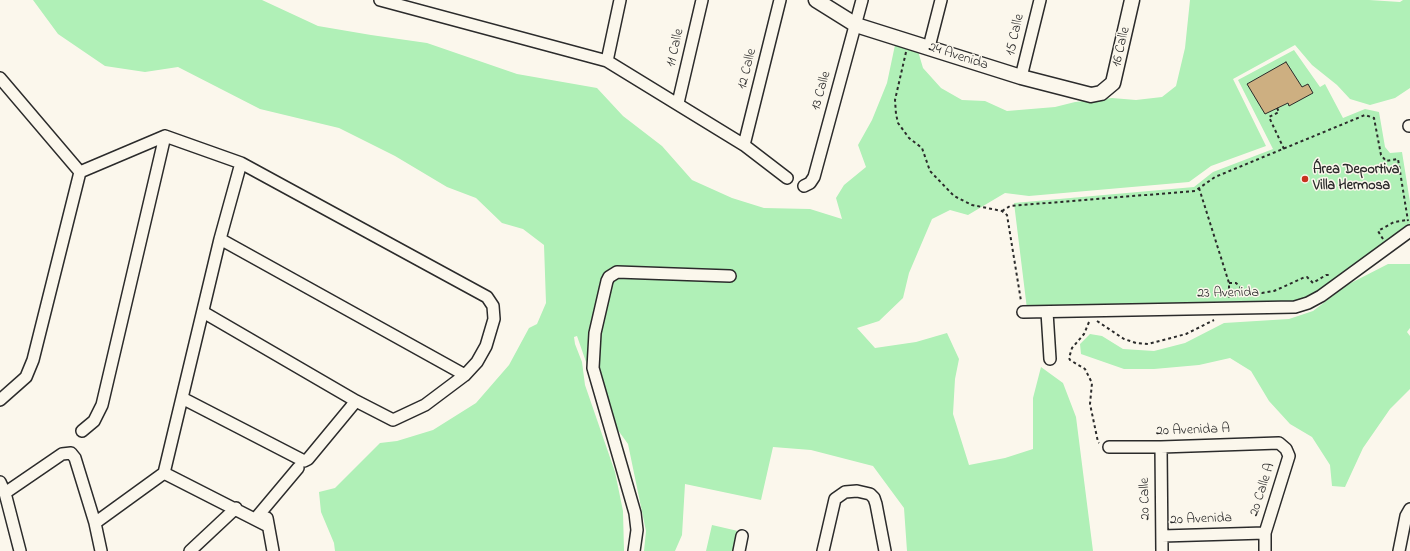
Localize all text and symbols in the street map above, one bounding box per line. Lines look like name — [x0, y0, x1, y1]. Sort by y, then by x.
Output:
street label: 15 Calle — [1003, 13, 1029, 57]
street label: 16 Calle — [1109, 25, 1135, 69]
street label: 11 Calle — [663, 27, 689, 69]
street label: 24 Avenida — [926, 39, 990, 75]
street label: 12 Calle — [735, 47, 761, 91]
street label: 13 Calle — [808, 69, 836, 113]
place label: Área Deportiva Villa Hermosa — [1313, 163, 1399, 196]
marker: Área Deportiva Villa Hermosa — [1300, 174, 1310, 184]
street label: 23 Avenida — [1197, 285, 1259, 303]
street label: 20 Avenida A — [1156, 421, 1230, 441]
street label: 20 Calle A — [1247, 461, 1279, 519]
street label: 20 Calle — [1137, 477, 1155, 521]
street label: 20 Avenida — [1170, 511, 1232, 529]

